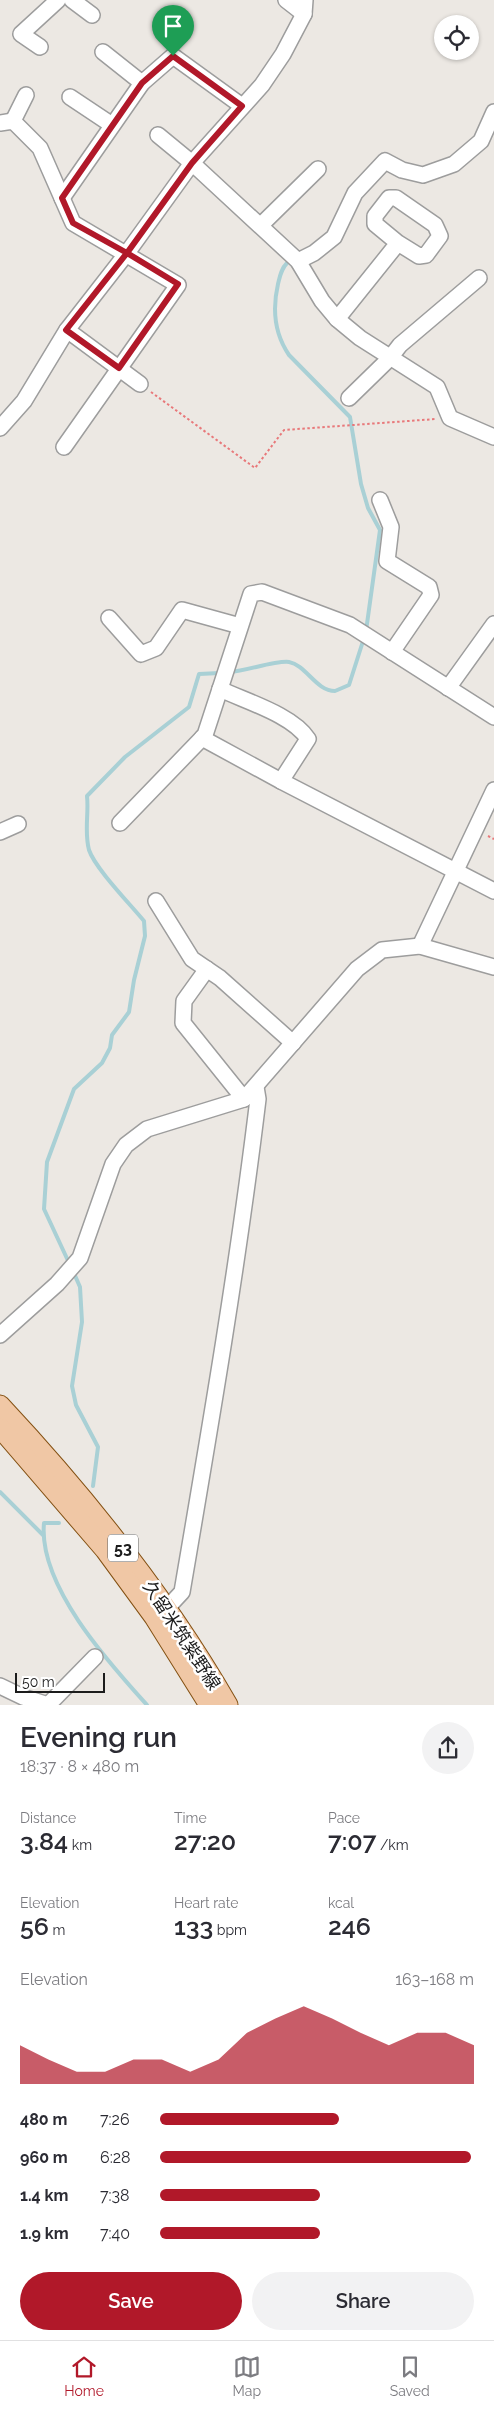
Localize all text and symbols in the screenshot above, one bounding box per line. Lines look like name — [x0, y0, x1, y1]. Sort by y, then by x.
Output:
pin — [152, 5, 194, 56]
icon: arrive — [159, 12, 187, 40]
map controls — [434, 15, 479, 60]
button: locate — [434, 15, 479, 60]
road number: 53 — [108, 1535, 138, 1562]
street label: 久留米筑紫野線 — [139, 1576, 225, 1694]
scale bar — [15, 1670, 105, 1693]
text: 50 m — [22, 1674, 55, 1690]
text: Evening run — [20, 1721, 177, 1754]
button: share — [422, 1722, 474, 1774]
text: 18:37 · 8 × 480 m — [20, 1757, 139, 1776]
text: Distance — [20, 1810, 76, 1826]
text: Time — [174, 1810, 207, 1826]
text: Pace — [328, 1810, 360, 1826]
text: 3.84 — [20, 1826, 68, 1856]
text: 27:20 — [174, 1826, 236, 1856]
text: 7:07 — [328, 1826, 376, 1856]
text: km — [68, 1837, 92, 1853]
text: /km — [376, 1837, 409, 1853]
text: Elevation — [20, 1895, 79, 1911]
text: Heart rate — [174, 1895, 238, 1911]
text: kcal — [328, 1895, 354, 1911]
text: 56 — [20, 1911, 49, 1941]
text: 133 — [174, 1911, 213, 1941]
text: 246 — [328, 1911, 371, 1941]
text: m — [49, 1922, 65, 1938]
text: bpm — [213, 1922, 247, 1938]
text: Elevation — [20, 1970, 88, 1989]
text: 163–168 m — [395, 1970, 474, 1989]
text: 480 m — [20, 2110, 67, 2129]
text: 7:26 — [100, 2110, 130, 2129]
text: 960 m — [20, 2148, 68, 2167]
text: 6:28 — [100, 2148, 130, 2167]
text: 1.4 km — [20, 2186, 68, 2205]
text: 7:38 — [100, 2186, 130, 2205]
text: 1.9 km — [20, 2224, 69, 2243]
text: 7:40 — [100, 2224, 130, 2243]
button: Save — [20, 2272, 242, 2330]
button: Share — [252, 2272, 474, 2330]
tab: Home — [64, 2353, 104, 2399]
tab: Map — [233, 2353, 261, 2399]
tab: Saved — [390, 2353, 430, 2399]

